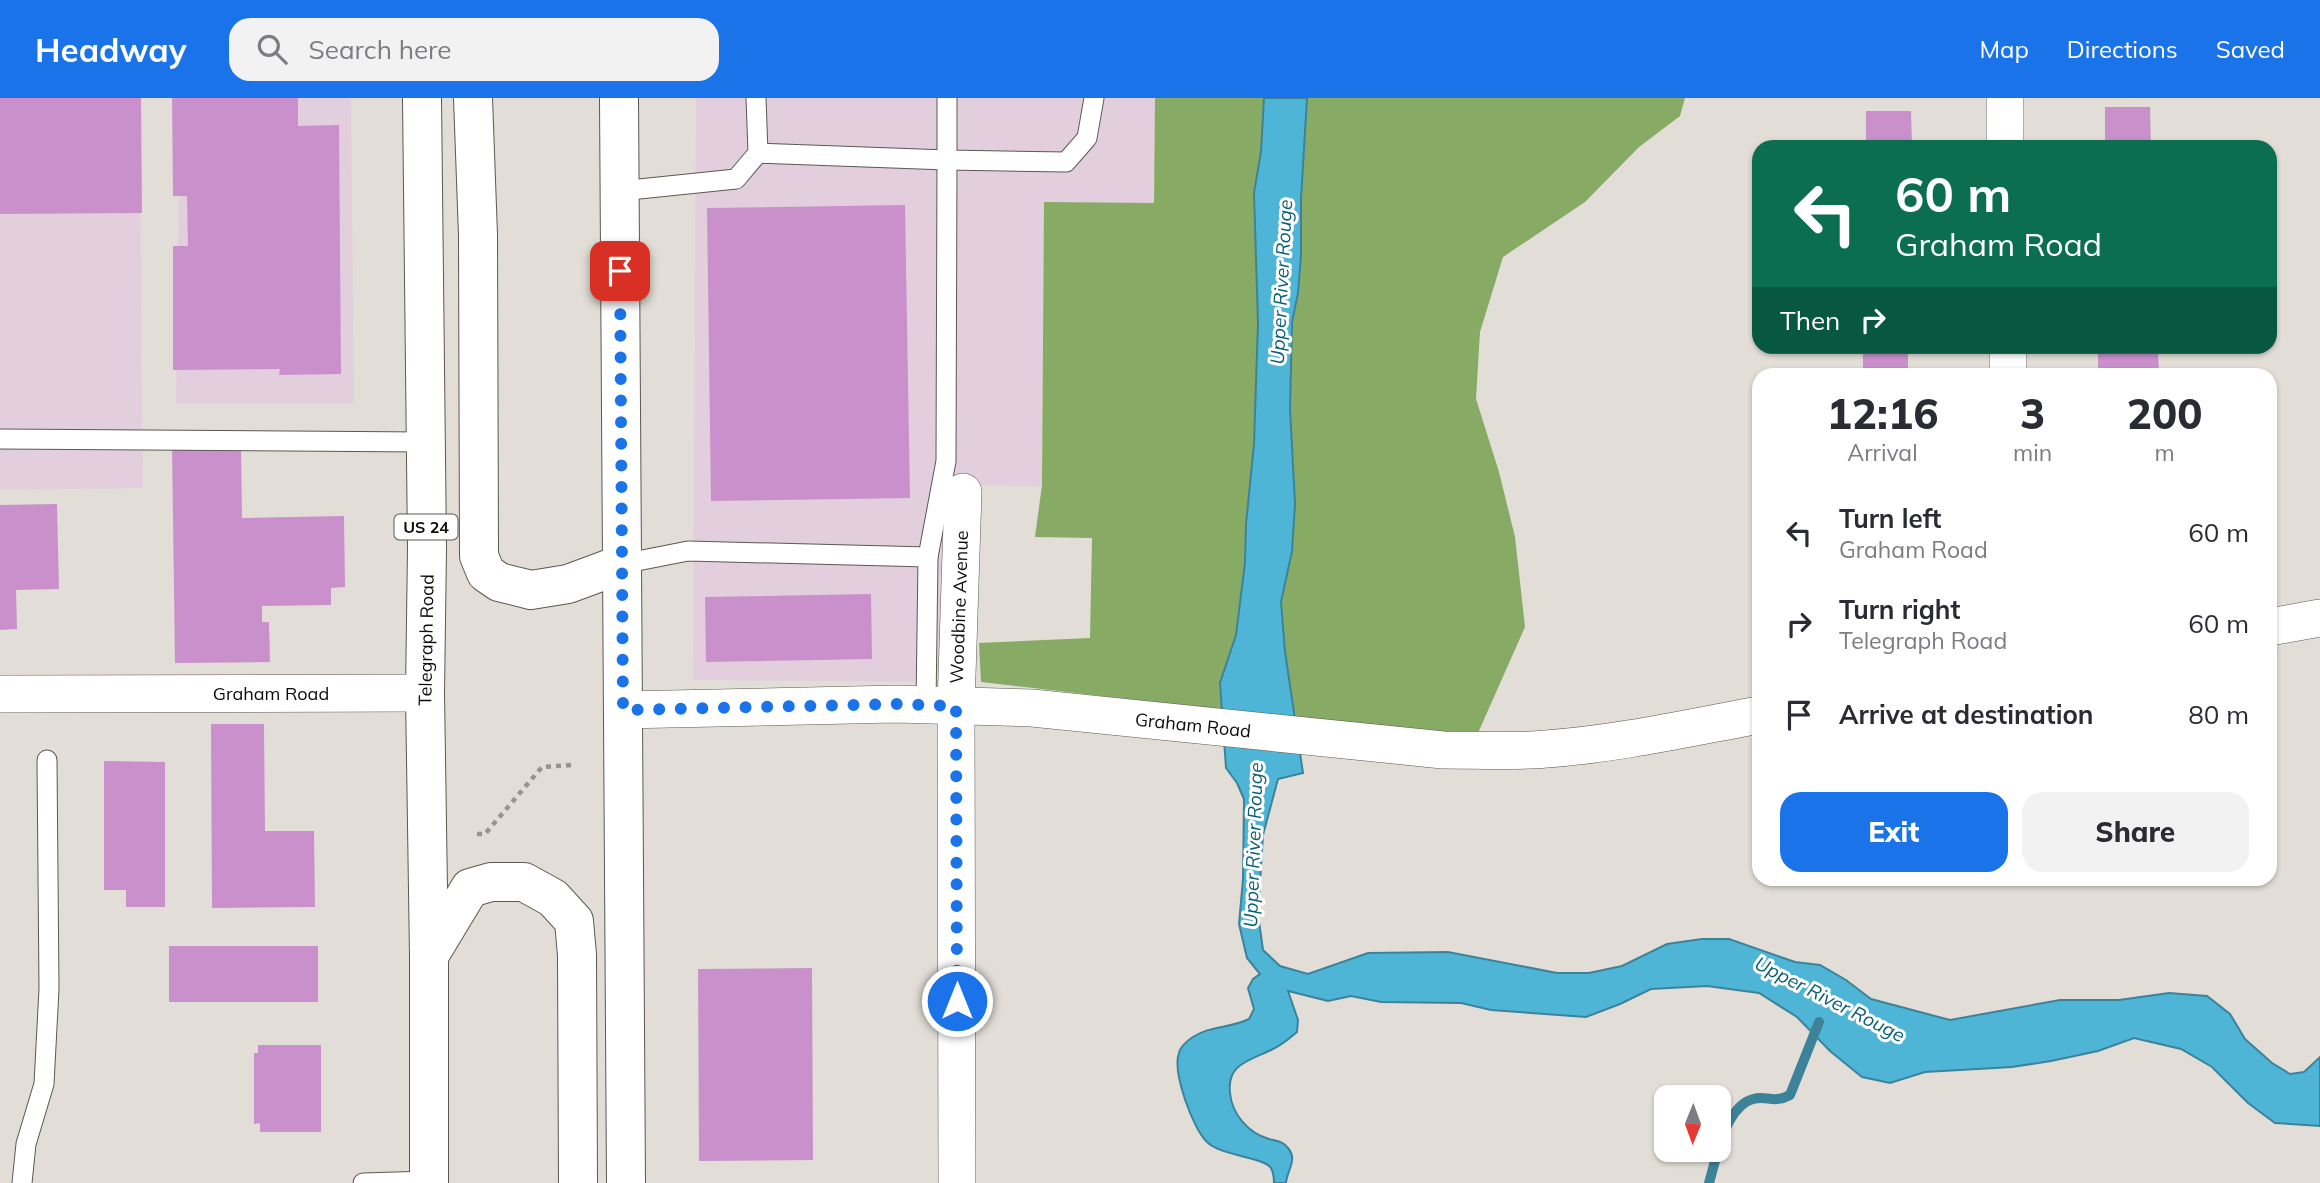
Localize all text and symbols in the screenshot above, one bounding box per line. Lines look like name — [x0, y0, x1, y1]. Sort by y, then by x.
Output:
search box — [229, 18, 719, 81]
text: Headway — [35, 29, 187, 70]
icon: search — [253, 30, 291, 68]
text: Search here — [309, 33, 451, 66]
text: Map — [1979, 34, 2029, 64]
text: Directions — [2067, 34, 2178, 64]
text: Saved — [2216, 34, 2285, 64]
text: 60 m — [1895, 163, 2011, 224]
icon: left — [1780, 168, 1871, 259]
water label: Upper River Rouge — [1265, 199, 1297, 365]
text: Graham Road — [1895, 224, 2102, 264]
pin — [590, 241, 650, 301]
icon: arrive — [601, 252, 639, 290]
icon: right — [1854, 301, 1892, 339]
text: Then — [1780, 304, 1840, 337]
text: 12:16 — [1827, 387, 1938, 440]
text: 3 — [2020, 387, 2045, 440]
text: 200 — [2127, 387, 2202, 440]
text: Arrival — [1847, 438, 1918, 467]
text: min — [2013, 438, 2052, 467]
text: m — [2154, 438, 2175, 467]
text: Turn left — [1839, 502, 1941, 535]
road number: US 24 — [394, 514, 458, 540]
icon: left — [1780, 514, 1818, 552]
text: 60 m — [2188, 516, 2249, 549]
street label: Woodbine Avenue — [945, 530, 973, 684]
text: Graham Road — [1839, 535, 1988, 564]
street label: Telegraph Road — [413, 574, 439, 706]
text: Turn right — [1839, 593, 1960, 626]
icon: right — [1780, 605, 1818, 643]
text: 60 m — [2188, 607, 2249, 640]
text: Telegraph Road — [1839, 626, 2007, 655]
street label: Graham Road — [213, 682, 329, 705]
icon: arrive — [1780, 696, 1818, 734]
text: Arrive at destination — [1839, 698, 2094, 731]
text: 80 m — [2188, 698, 2249, 731]
street label: Graham Road — [1134, 707, 1252, 743]
water label: Upper River Rouge — [1238, 762, 1268, 928]
button: Exit — [1780, 792, 2008, 872]
button: Share — [2022, 792, 2249, 872]
water label: Upper River Rouge — [1751, 951, 1909, 1047]
position arrow — [920, 964, 994, 1038]
north arrow — [1654, 1085, 1731, 1162]
map controls — [1654, 1085, 1731, 1162]

